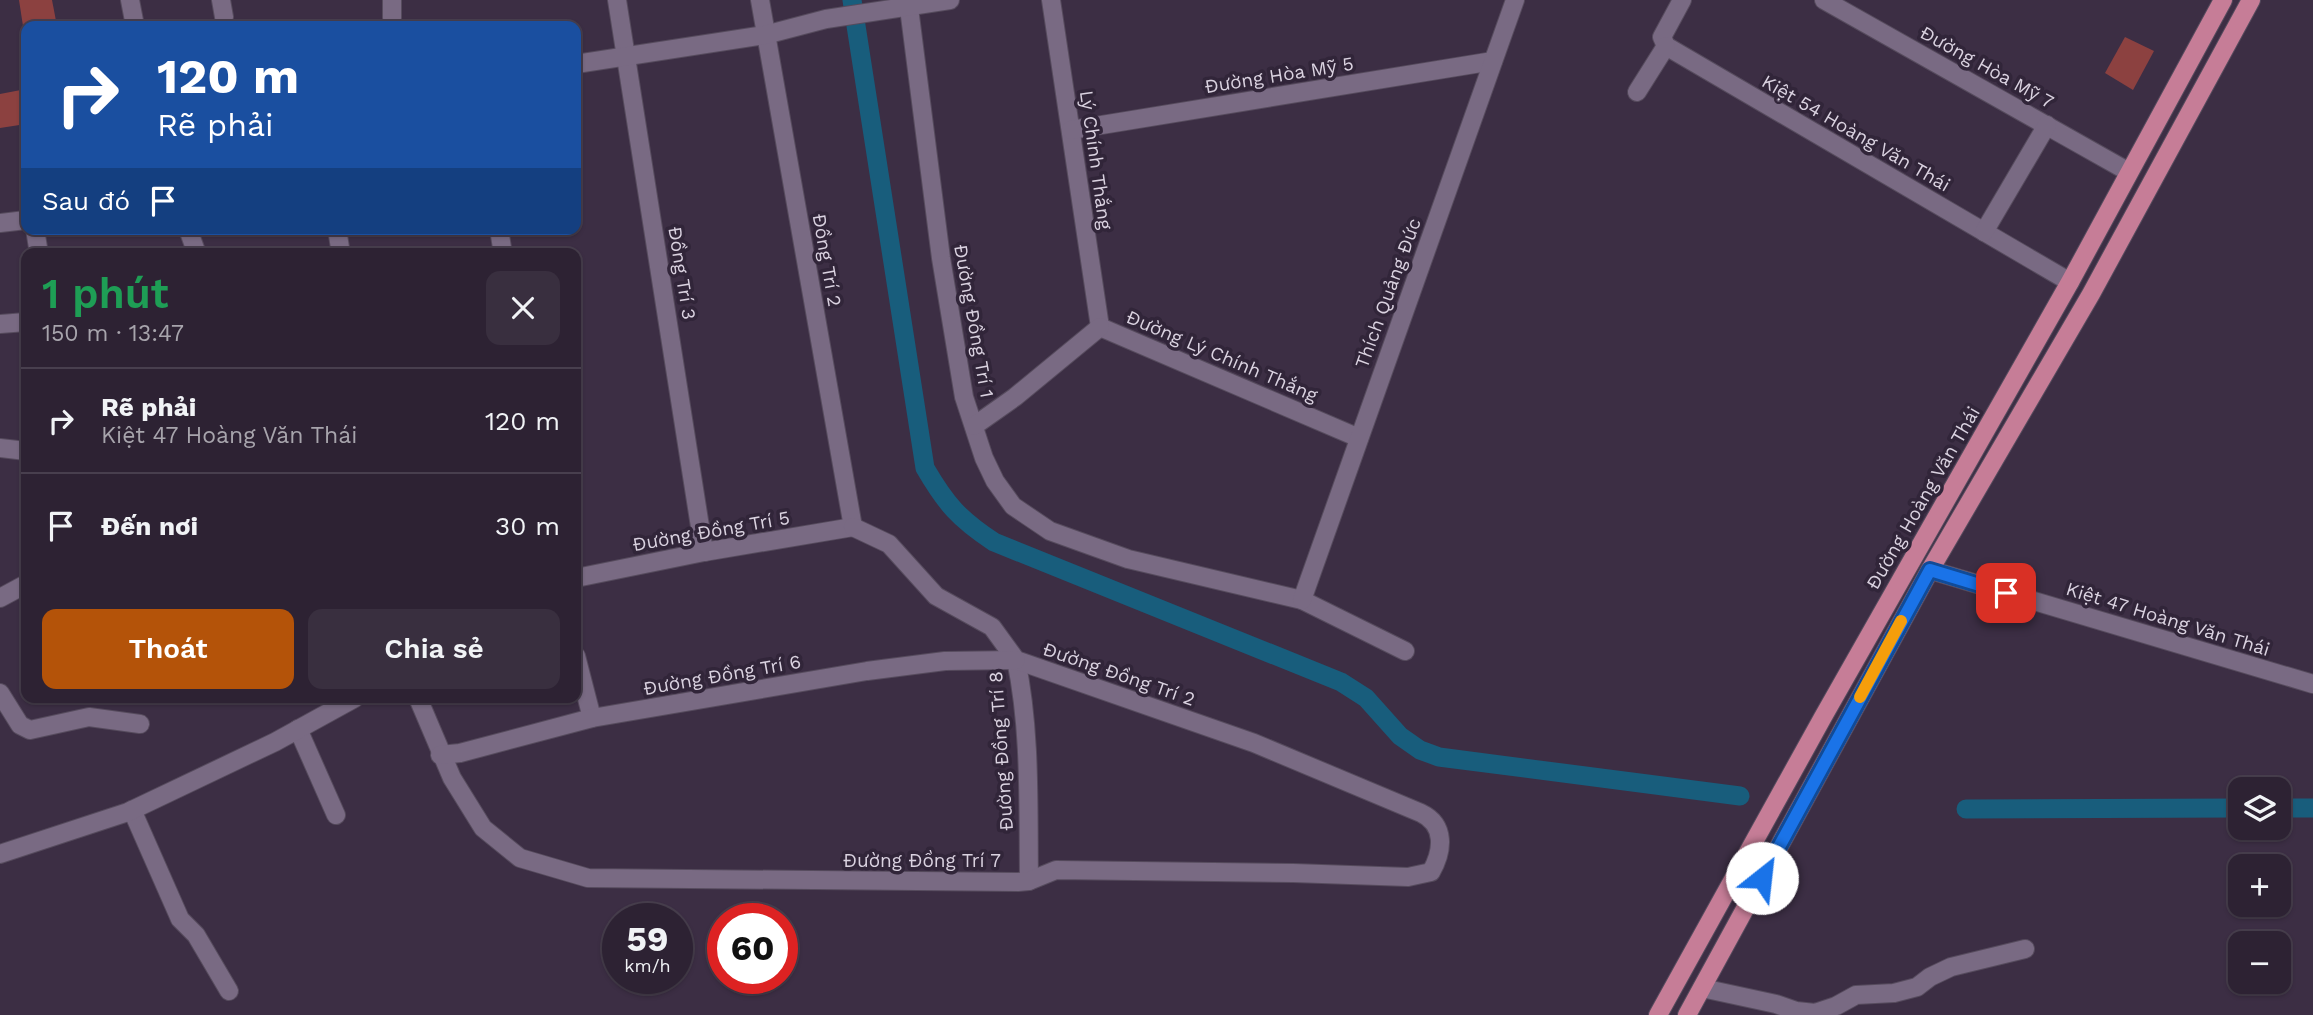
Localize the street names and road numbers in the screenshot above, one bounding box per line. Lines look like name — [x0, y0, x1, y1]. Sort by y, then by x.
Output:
street label: Đường Hòa Mỹ 7 — [1916, 21, 2058, 113]
street label: Đường Hòa Mỹ 5 — [1203, 52, 1355, 98]
street label: Kiệt 54 Hoàng Văn Thái — [1758, 70, 1954, 196]
street label: Lý Chính Thắng — [1075, 89, 1117, 232]
street label: Đồng Trí 2 — [808, 212, 846, 308]
street label: Thích Quảng Đức — [1350, 215, 1426, 371]
street label: Đồng Trí 3 — [663, 225, 701, 321]
street label: Đường Đồng Trí 1 — [949, 243, 999, 399]
street label: Đường Lý Chính Thắng — [1123, 305, 1322, 407]
street label: Đường Hoàng Văn Thái — [1861, 402, 1985, 594]
street label: Đường Đồng Trí 5 — [631, 506, 791, 556]
street label: Kiệt 47 Hoàng Văn Thái — [2063, 577, 2273, 661]
street label: Đường Đồng Trí 2 — [1040, 637, 1198, 711]
street label: Đường Đồng Trí 6 — [641, 650, 803, 700]
street label: Đường Đồng Trí 8 — [984, 670, 1018, 832]
street label: Đường Đồng Trí 7 — [843, 849, 1001, 872]

